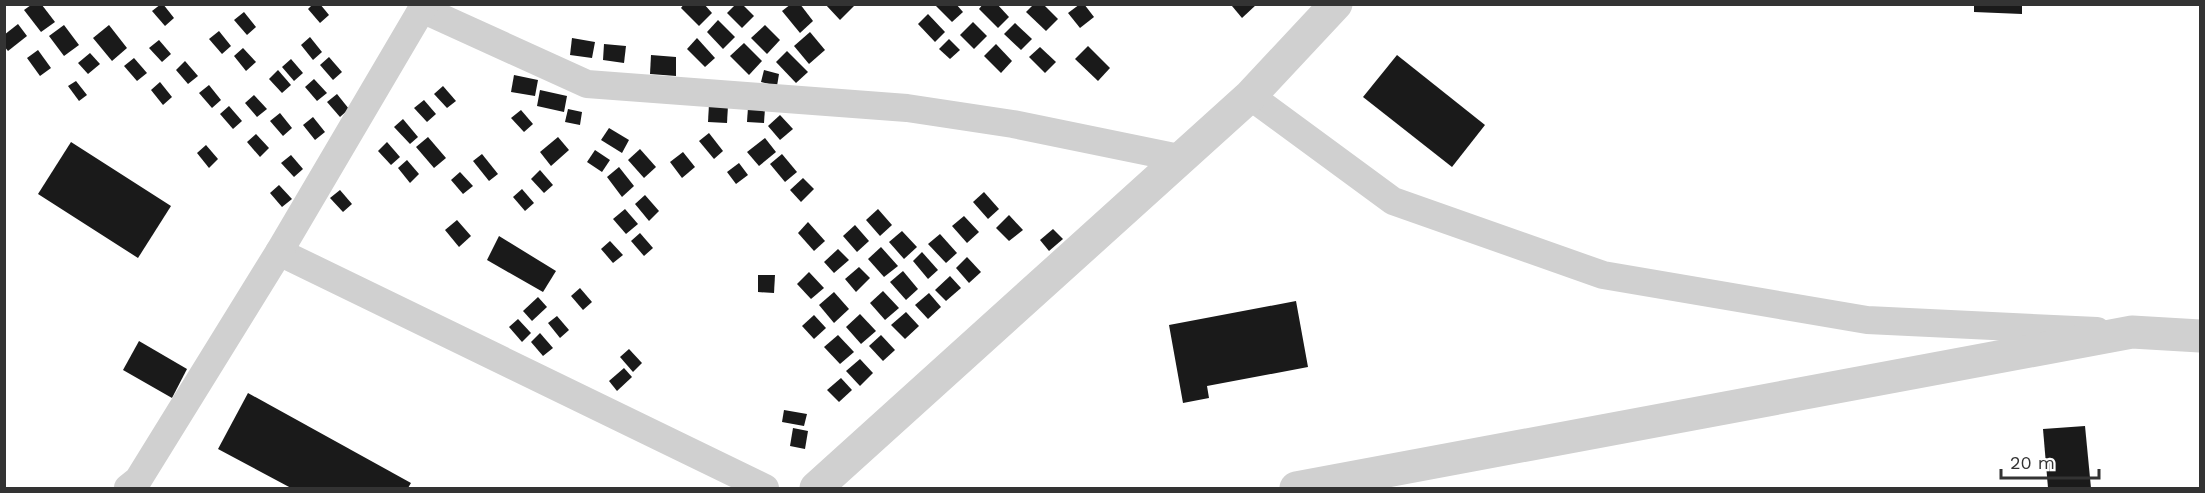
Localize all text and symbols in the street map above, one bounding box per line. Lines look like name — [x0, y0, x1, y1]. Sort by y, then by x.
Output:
scale bar — [2001, 442, 2098, 480]
text: 20 m — [2010, 452, 2055, 473]

